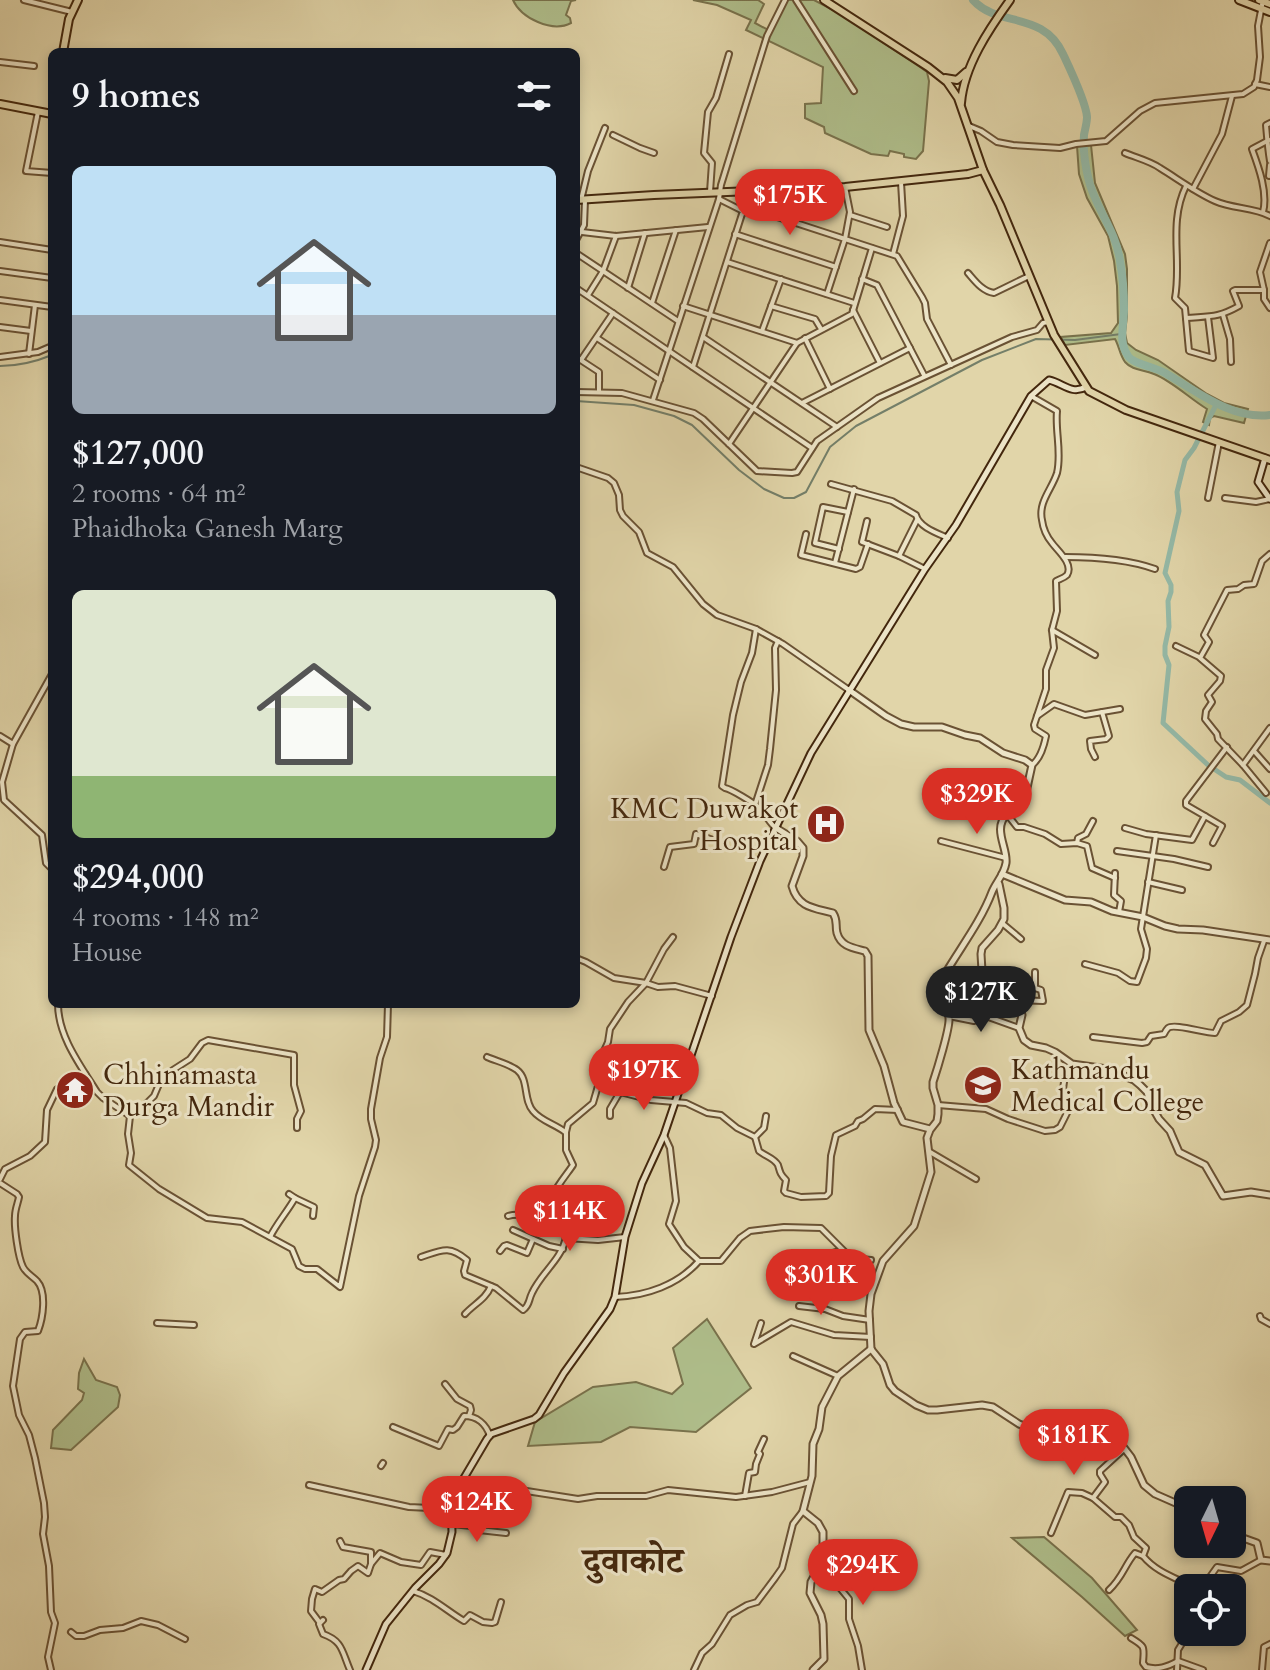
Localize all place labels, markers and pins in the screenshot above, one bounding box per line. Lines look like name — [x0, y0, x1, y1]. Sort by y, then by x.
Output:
pin: $175K — [734, 169, 846, 237]
pin: $329K — [921, 768, 1033, 836]
place label: KMC Duwakot Hospital — [610, 790, 798, 860]
hospital icon: KMC Duwakot Hospital — [805, 803, 847, 845]
pin: $127K — [925, 966, 1037, 1034]
pin: $197K — [588, 1044, 700, 1112]
place label: Kathmandu Medical College — [1011, 1051, 1204, 1121]
place label: Chhinamasta Durga Mandir — [103, 1056, 275, 1126]
school or university icon: Kathmandu Medical College — [962, 1064, 1004, 1106]
temple icon: Chhinamasta Durga Mandir — [54, 1069, 96, 1111]
pin: $114K — [514, 1185, 626, 1253]
pin: $301K — [765, 1249, 877, 1317]
pin: $181K — [1018, 1409, 1130, 1477]
pin: $124K — [421, 1476, 533, 1544]
pin: $294K — [807, 1539, 919, 1607]

